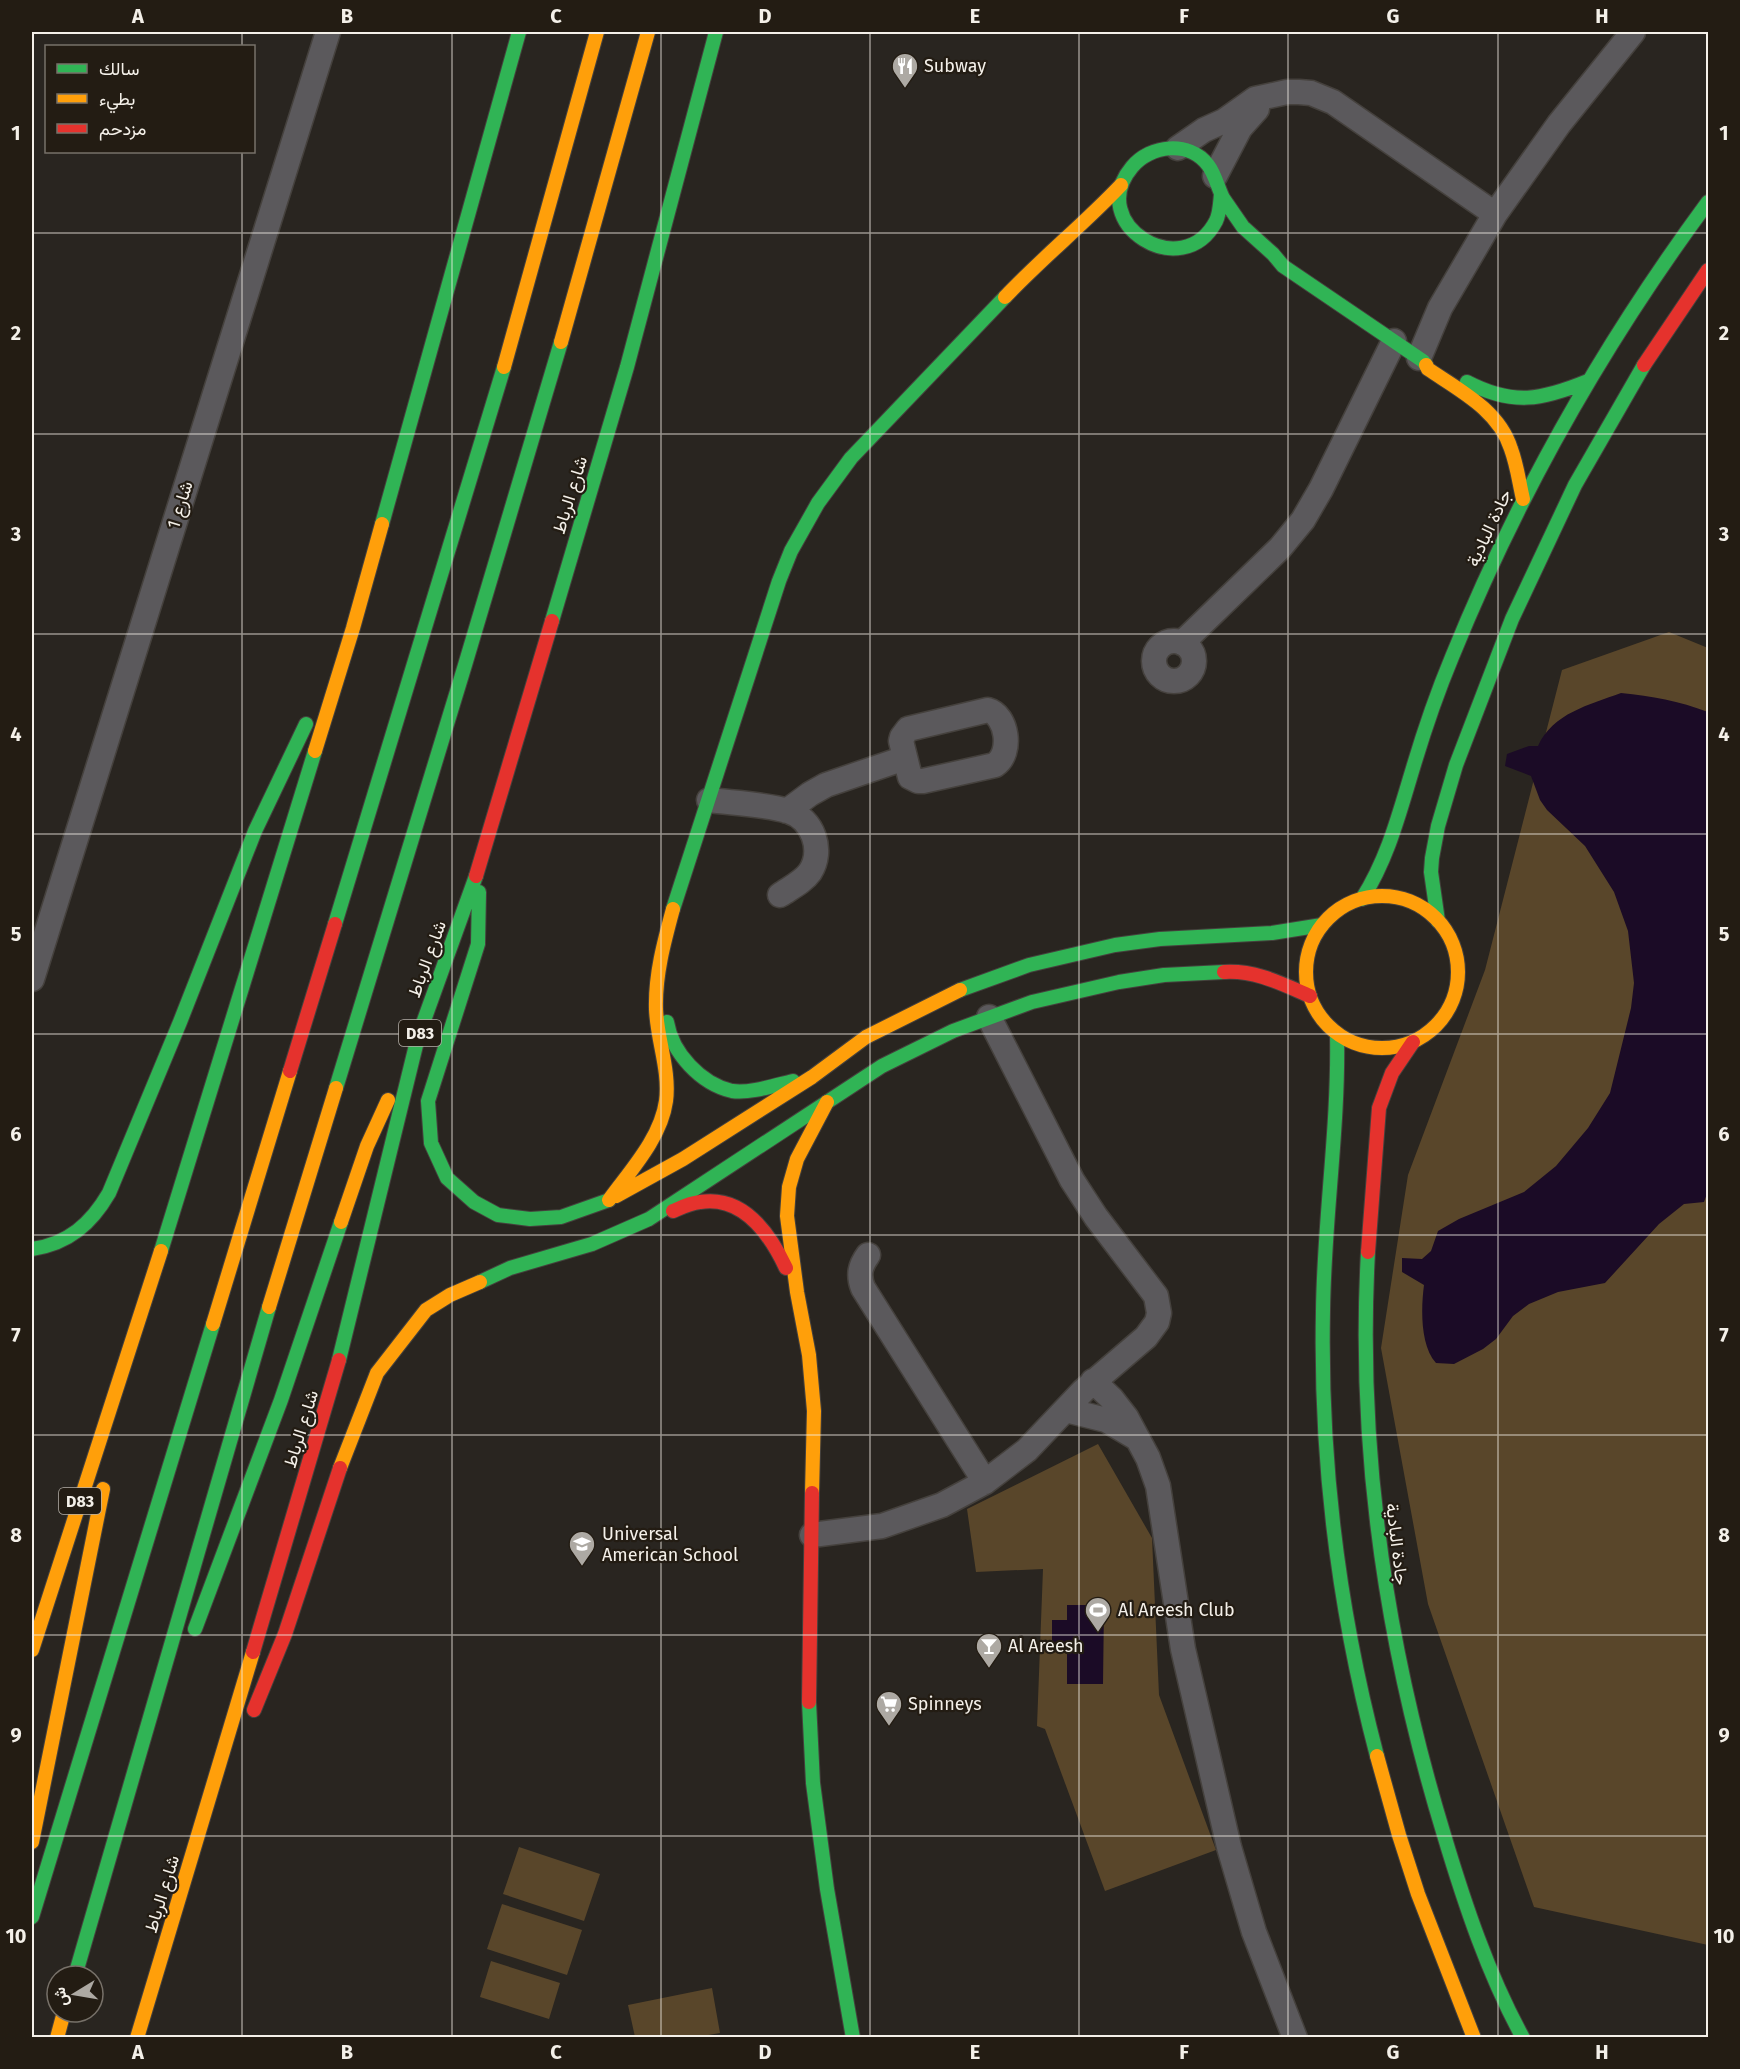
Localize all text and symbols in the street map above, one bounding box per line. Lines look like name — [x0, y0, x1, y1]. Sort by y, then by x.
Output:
text: A — [131, 4, 145, 28]
text: B — [341, 4, 353, 28]
text: C — [550, 4, 562, 28]
text: D — [758, 4, 772, 28]
text: E — [970, 4, 980, 28]
text: F — [1179, 4, 1189, 28]
text: G — [1387, 4, 1399, 28]
text: H — [1595, 4, 1609, 28]
legend — [45, 45, 255, 153]
restaurant icon: Subway — [890, 51, 920, 89]
place label: Subway — [924, 55, 986, 77]
text: سالك — [99, 58, 139, 80]
text: بطيء — [99, 88, 135, 114]
text: مزدحم — [99, 118, 146, 141]
text: 1 — [11, 121, 21, 145]
text: 1 — [1719, 121, 1729, 145]
text: 2 — [11, 321, 21, 345]
text: 2 — [1719, 321, 1729, 345]
street label: شارع الرباط — [548, 453, 593, 537]
street label: شارع 1 — [162, 478, 199, 532]
street label: جادة البادية — [1462, 486, 1516, 570]
text: 3 — [10, 522, 21, 546]
text: 3 — [1718, 522, 1729, 546]
text: 4 — [10, 722, 22, 746]
text: 4 — [1718, 722, 1730, 746]
street label: شارع الرباط — [403, 918, 452, 1001]
text: 5 — [11, 922, 22, 946]
text: 5 — [1719, 922, 1730, 946]
road number: D83 — [399, 1020, 441, 1046]
text: 6 — [10, 1122, 22, 1146]
text: 6 — [1718, 1122, 1730, 1146]
text: 7 — [11, 1323, 21, 1347]
text: 7 — [1719, 1323, 1729, 1347]
street label: شارع الرباط — [279, 1387, 324, 1471]
road number: D83 — [59, 1488, 101, 1514]
street label: جادة البادية — [1381, 1502, 1413, 1586]
text: 8 — [10, 1523, 22, 1547]
place label: Universal American School — [602, 1523, 738, 1566]
text: 8 — [1718, 1523, 1730, 1547]
school or university icon: Universal American School — [567, 1529, 597, 1567]
sports icon: Al Areesh Club — [1083, 1595, 1113, 1633]
place label: Al Areesh Club — [1118, 1599, 1235, 1621]
bar icon: Al Areesh — [974, 1631, 1004, 1669]
place label: Al Areesh — [1008, 1635, 1084, 1657]
supermarket icon: Spinneys — [874, 1689, 904, 1727]
place label: Spinneys — [908, 1693, 982, 1715]
text: 9 — [10, 1723, 22, 1747]
text: 9 — [1718, 1723, 1730, 1747]
street label: شارع الرباط — [140, 1852, 185, 1936]
text: 10 — [6, 1924, 26, 1948]
text: 10 — [1714, 1924, 1734, 1948]
north arrow — [45, 1964, 105, 2024]
text: ش — [50, 1986, 72, 2008]
text: A — [131, 2040, 145, 2064]
text: B — [341, 2040, 353, 2064]
text: C — [550, 2040, 562, 2064]
text: D — [758, 2040, 772, 2064]
text: E — [970, 2040, 980, 2064]
text: F — [1179, 2040, 1189, 2064]
text: G — [1387, 2040, 1399, 2064]
text: H — [1595, 2040, 1609, 2064]

